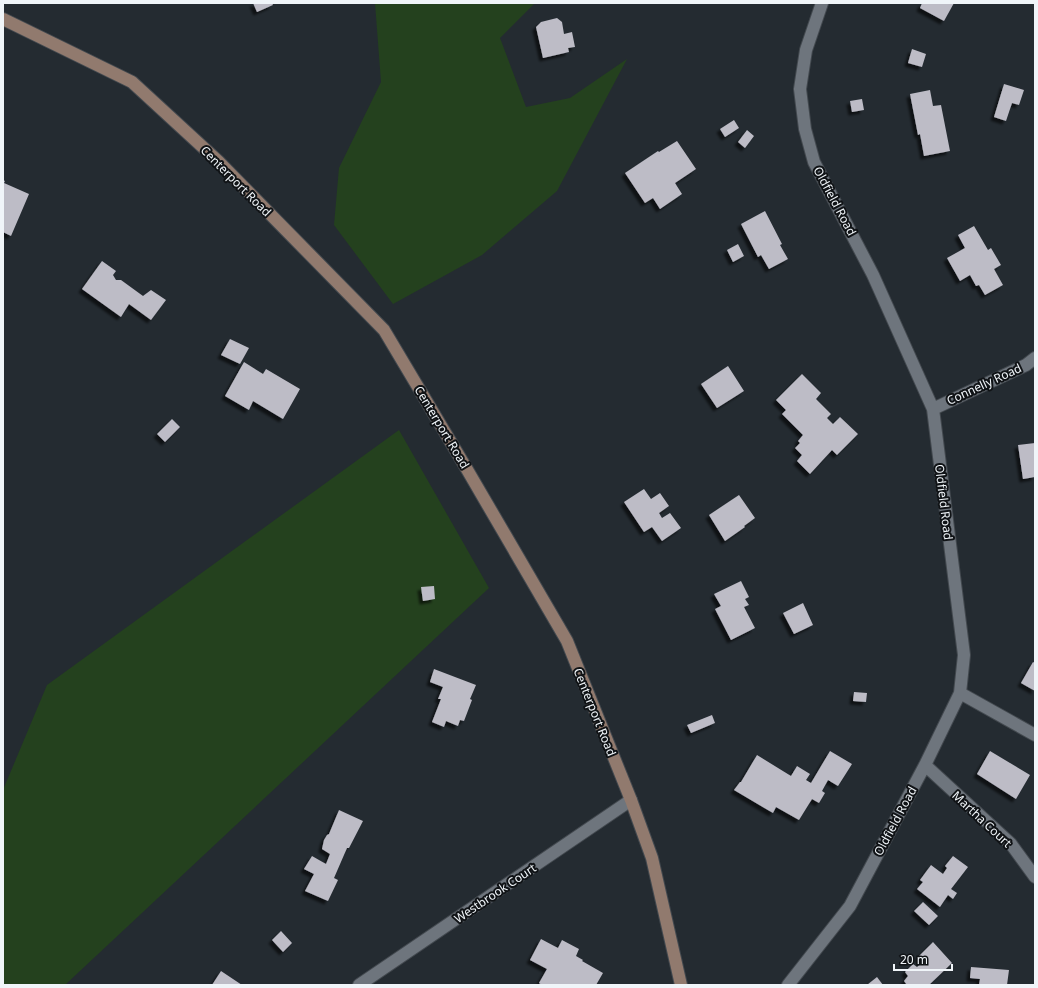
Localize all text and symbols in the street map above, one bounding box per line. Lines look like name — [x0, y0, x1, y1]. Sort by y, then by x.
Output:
street label: Centerport Road — [197, 142, 275, 220]
street label: Oldfield Road — [810, 163, 860, 239]
street label: Connelly Road — [944, 359, 1024, 409]
street label: Centerport Road — [411, 382, 473, 472]
street label: Oldfield Road — [931, 463, 957, 541]
street label: Centerport Road — [570, 665, 620, 759]
street label: Oldfield Road — [870, 783, 920, 859]
street label: Martha Court — [949, 787, 1016, 851]
street label: Westbrook Court — [451, 859, 540, 927]
scale bar — [894, 946, 952, 972]
text: 20 m — [900, 951, 928, 968]

